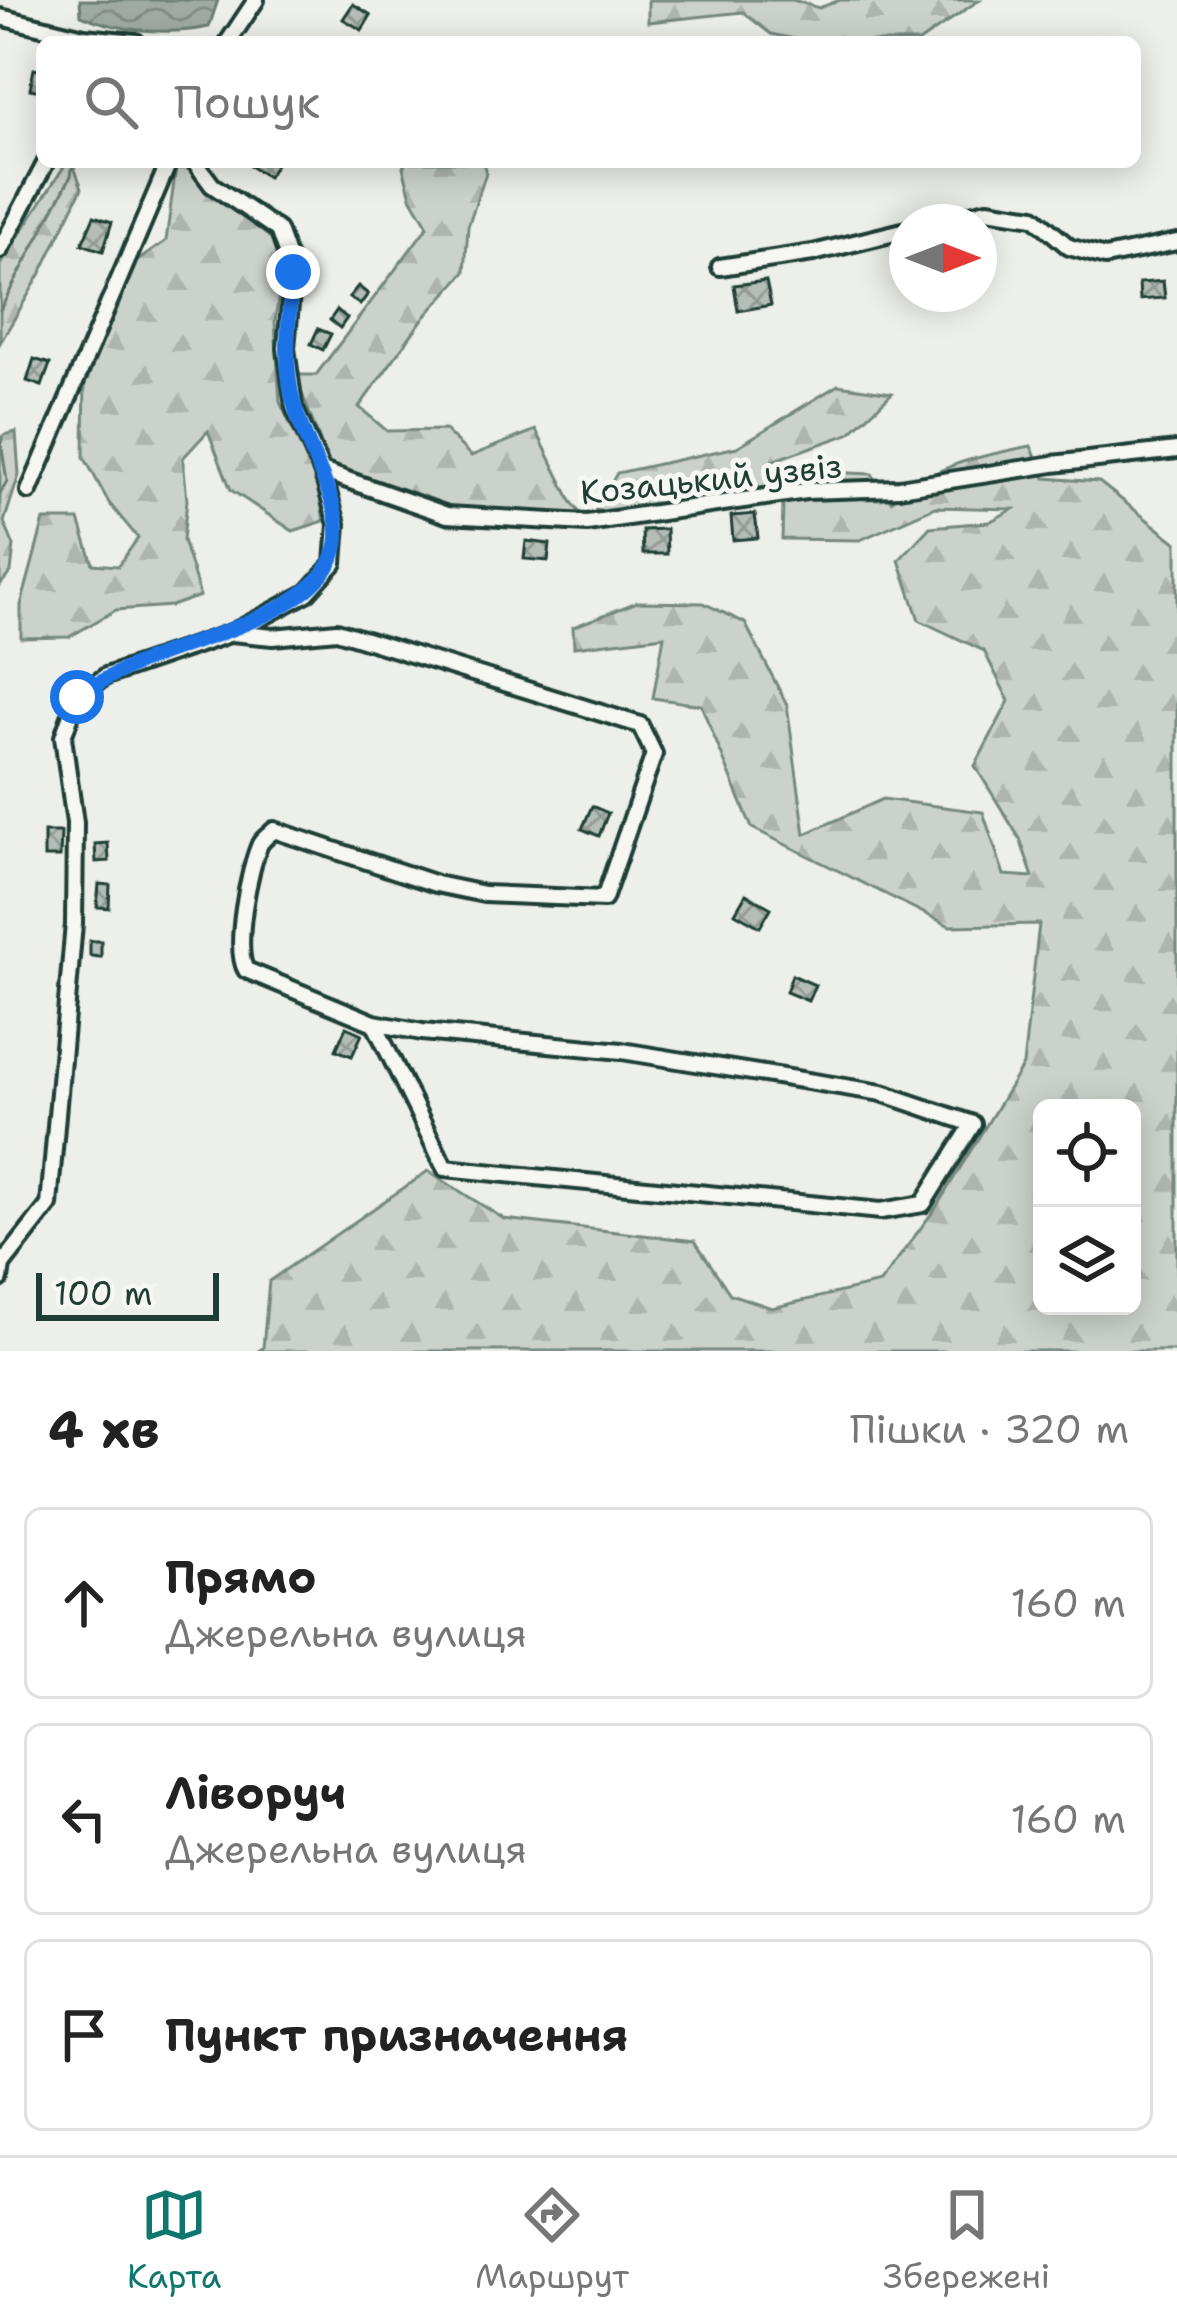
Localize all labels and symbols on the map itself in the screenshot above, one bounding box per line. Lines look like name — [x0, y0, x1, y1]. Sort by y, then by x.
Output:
north arrow — [889, 204, 997, 312]
route end — [266, 245, 320, 299]
street label: Козацький узвіз — [578, 443, 844, 515]
route start — [50, 670, 104, 724]
scale bar — [36, 1267, 219, 1320]

